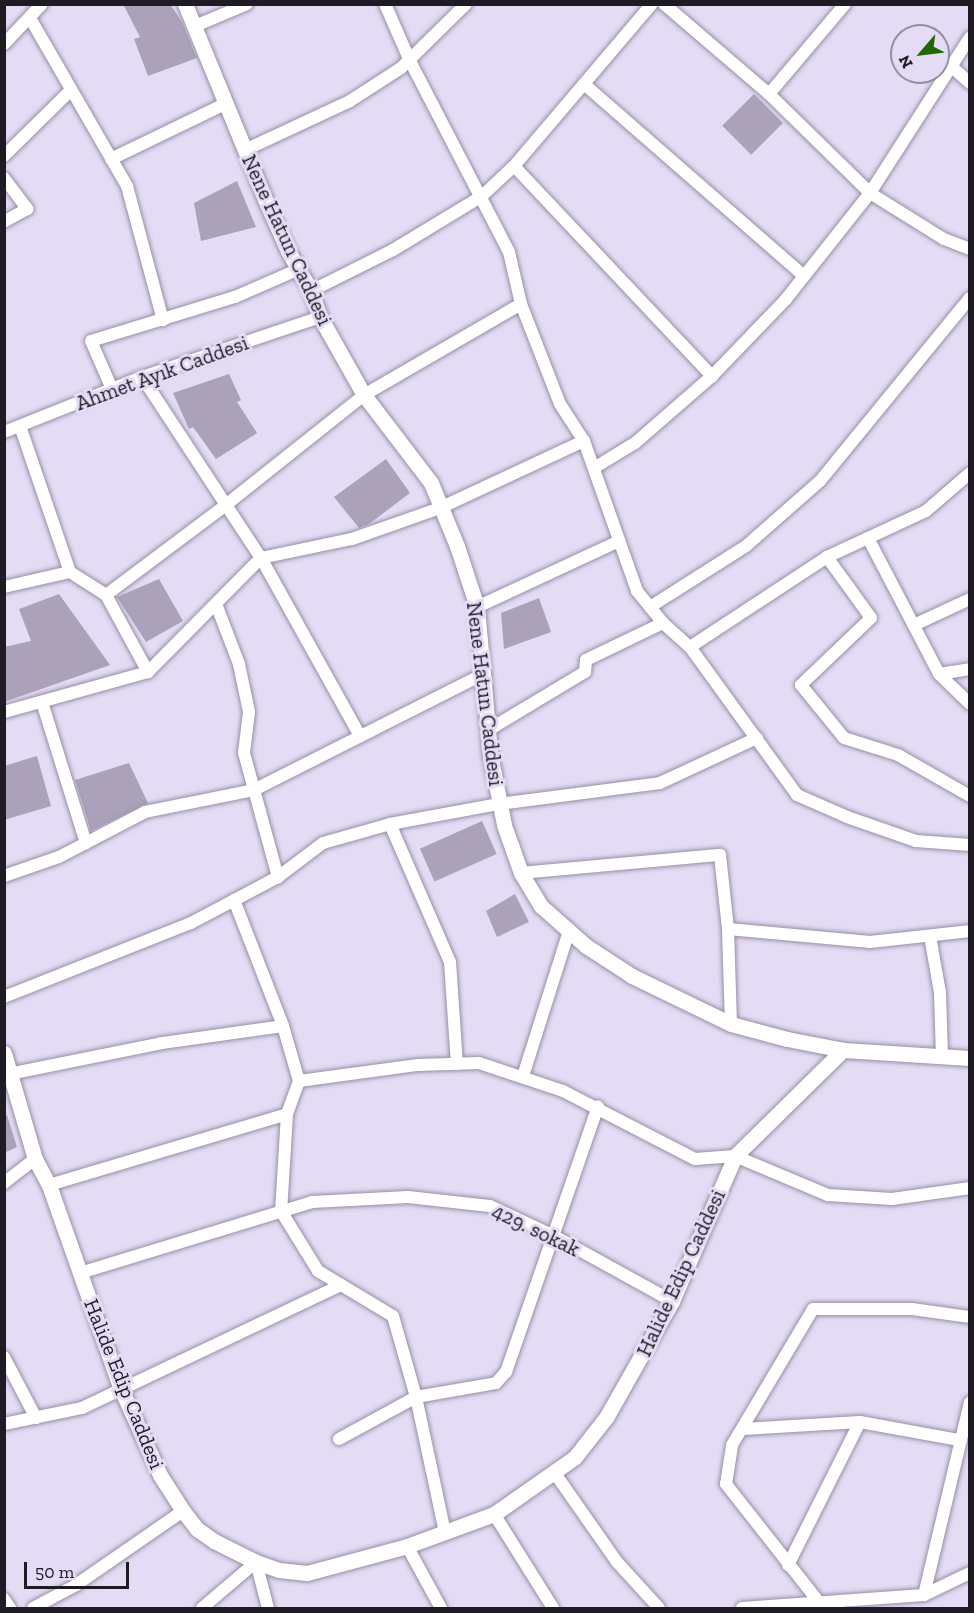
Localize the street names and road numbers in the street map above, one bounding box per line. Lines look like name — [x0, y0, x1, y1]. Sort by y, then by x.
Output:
street label: Nene Hatun Caddesi — [236, 151, 338, 329]
street label: Ahmet Ayık Caddesi — [72, 330, 252, 416]
street label: Nene Hatun Caddesi — [461, 600, 509, 788]
street label: Halide Edip Caddesi — [631, 1186, 731, 1360]
street label: 429. sokak — [488, 1198, 584, 1262]
street label: Halide Edip Caddesi — [78, 1295, 170, 1473]

